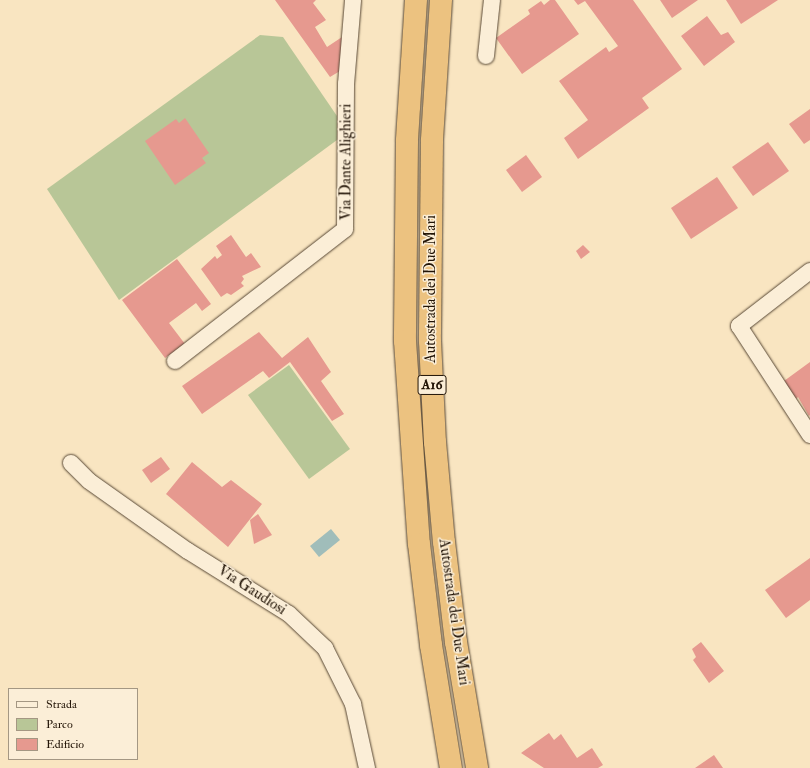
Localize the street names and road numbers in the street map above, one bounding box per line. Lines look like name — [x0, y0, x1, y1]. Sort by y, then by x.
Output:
street label: Via Dante Alighieri — [337, 104, 355, 220]
street label: Autostrada dei Due Mari — [422, 215, 440, 363]
road number: A16 — [417, 373, 447, 397]
street label: Autostrada dei Due Mari — [435, 537, 473, 687]
street label: Via Gaudiosi — [214, 561, 290, 619]

